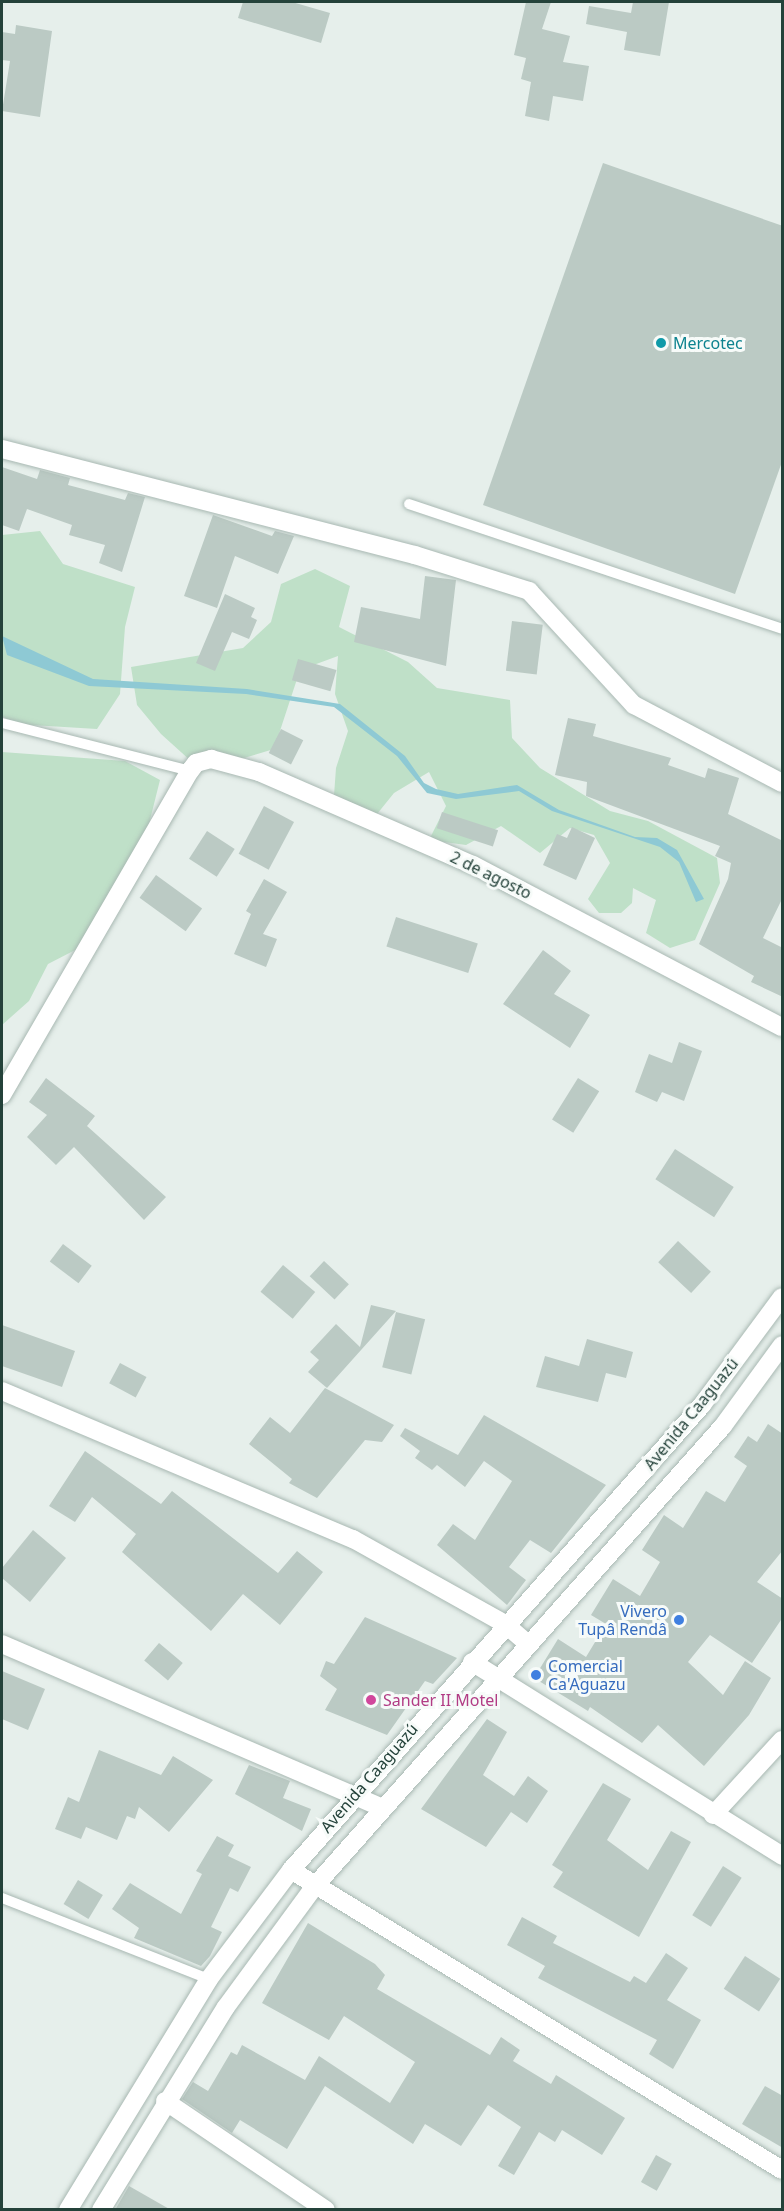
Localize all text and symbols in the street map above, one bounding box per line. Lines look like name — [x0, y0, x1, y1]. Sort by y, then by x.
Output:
place label: Mercotec — [673, 333, 743, 353]
marker: Mercotec — [654, 336, 668, 350]
street label: 2 de agosto — [447, 847, 535, 903]
street label: Avenida Caaguazú — [640, 1354, 742, 1474]
place label: Vivero Tupâ Rendâ — [578, 1601, 667, 1639]
marker: Vivero Tupâ Rendâ — [672, 1613, 686, 1627]
place label: Comercial Ca'Aguazu — [548, 1656, 626, 1694]
marker: Comercial Ca'Aguazu — [529, 1668, 543, 1682]
place label: Sander II Motel — [383, 1690, 498, 1710]
marker: Sander II Motel — [364, 1693, 378, 1707]
street label: Avenida Caaguazú — [316, 1719, 422, 1837]

